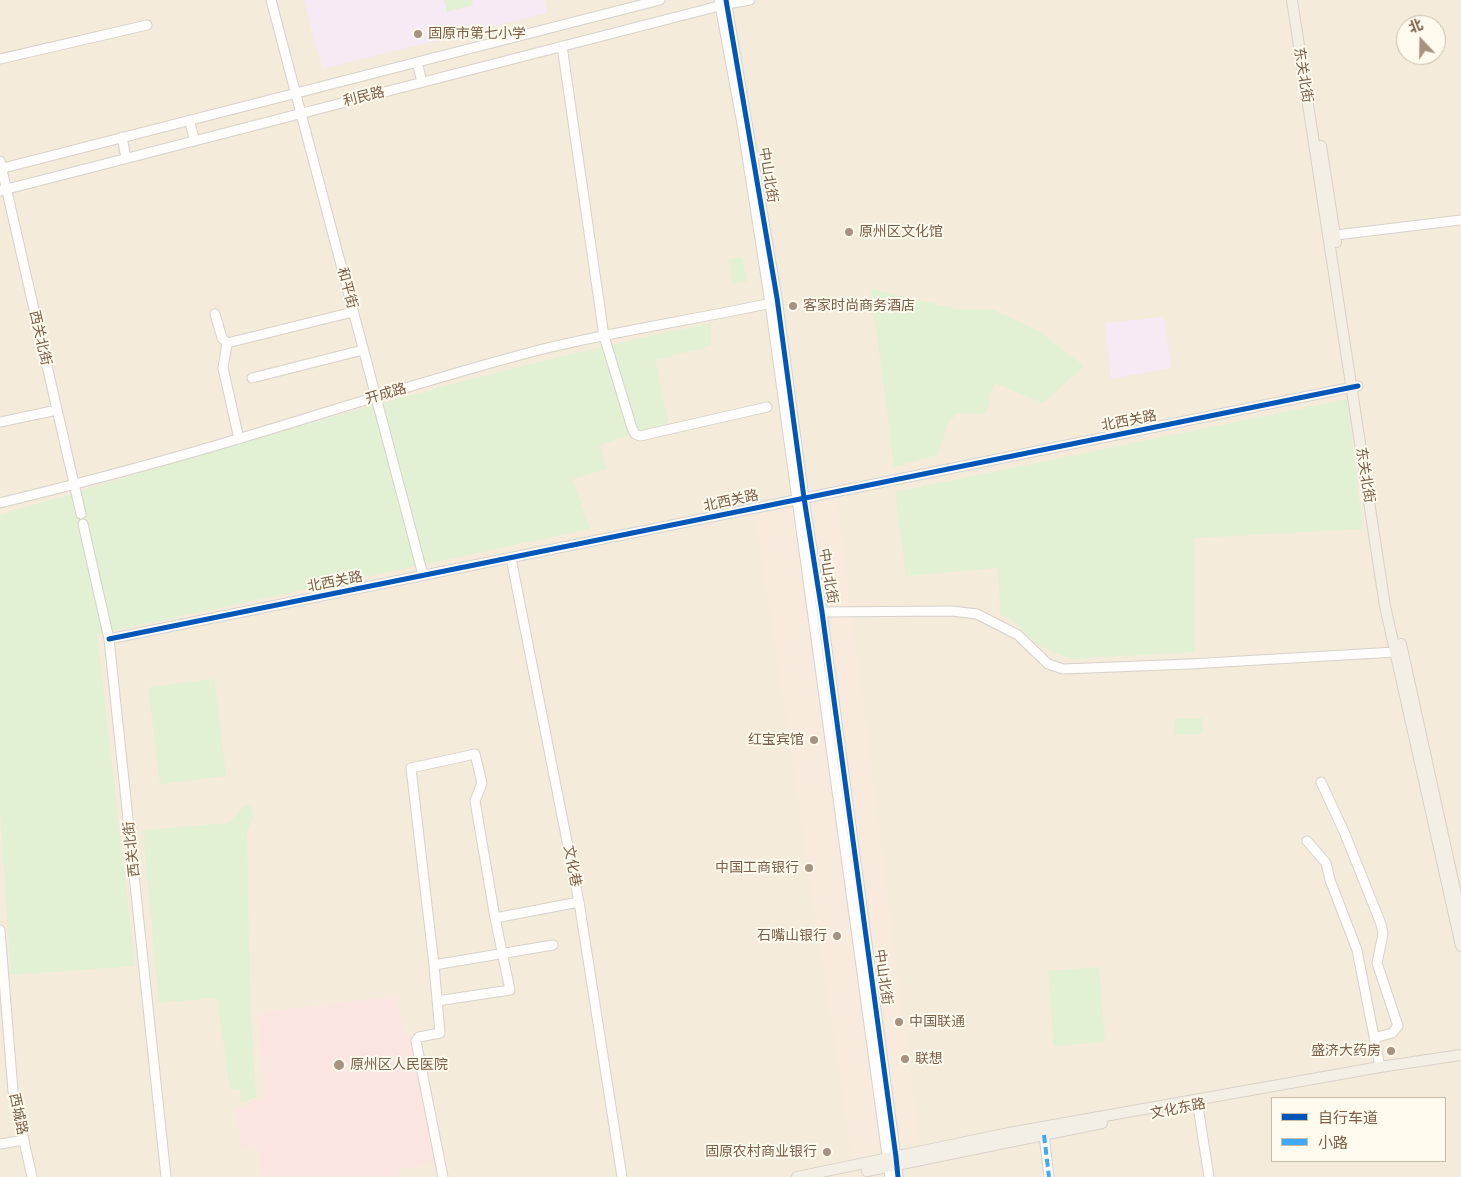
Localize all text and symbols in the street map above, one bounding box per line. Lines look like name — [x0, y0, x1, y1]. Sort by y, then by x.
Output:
north arrow — [1396, 15, 1446, 65]
text: 北 — [1406, 16, 1425, 37]
place label: 固原市第七小学 — [428, 26, 526, 42]
marker: 固原市第七小学 — [412, 28, 424, 40]
street label: 东关北街 — [1290, 46, 1316, 104]
street label: 利民路 — [342, 84, 386, 110]
street label: 中山北街 — [755, 146, 781, 204]
place label: 原州区文化馆 — [859, 224, 943, 240]
marker: 原州区文化馆 — [843, 226, 855, 238]
street label: 和平街 — [333, 266, 361, 310]
place label: 客家时尚商务酒店 — [803, 298, 915, 314]
marker: 客家时尚商务酒店 — [787, 300, 799, 312]
street label: 西关北街 — [26, 309, 54, 367]
street label: 开成路 — [363, 380, 409, 408]
street label: 北西关路 — [1100, 407, 1158, 435]
street label: 东关北街 — [1352, 446, 1378, 504]
street label: 北西关路 — [702, 487, 760, 515]
street label: 中山北街 — [815, 547, 841, 605]
street label: 北西关路 — [306, 568, 364, 596]
place label: 红宝宾馆 — [748, 732, 804, 748]
marker: 红宝宾馆 — [808, 734, 820, 746]
street label: 西关北街 — [121, 820, 143, 878]
street label: 文化巷 — [560, 844, 584, 888]
place label: 中国工商银行 — [715, 860, 799, 876]
marker: 中国工商银行 — [803, 862, 815, 874]
place label: 石嘴山银行 — [757, 928, 827, 944]
marker: 石嘴山银行 — [831, 930, 843, 942]
street label: 中山北街 — [871, 948, 895, 1006]
place label: 中国联通 — [909, 1014, 965, 1030]
marker: 中国联通 — [893, 1016, 905, 1028]
place label: 盛济大药房 — [1311, 1043, 1381, 1059]
marker: 盛济大药房 — [1385, 1045, 1397, 1057]
place label: 联想 — [915, 1051, 943, 1067]
marker: 联想 — [899, 1053, 911, 1065]
place label: 原州区人民医院 — [350, 1057, 448, 1073]
marker: 原州区人民医院 — [332, 1058, 346, 1072]
street label: 西城路 — [5, 1092, 31, 1136]
street label: 文化东路 — [1149, 1095, 1207, 1123]
legend — [1271, 1097, 1446, 1162]
text: 自行车道 — [1318, 1109, 1378, 1127]
text: 小路 — [1318, 1134, 1348, 1152]
place label: 固原农村商业银行 — [705, 1144, 817, 1160]
marker: 固原农村商业银行 — [821, 1146, 833, 1158]

